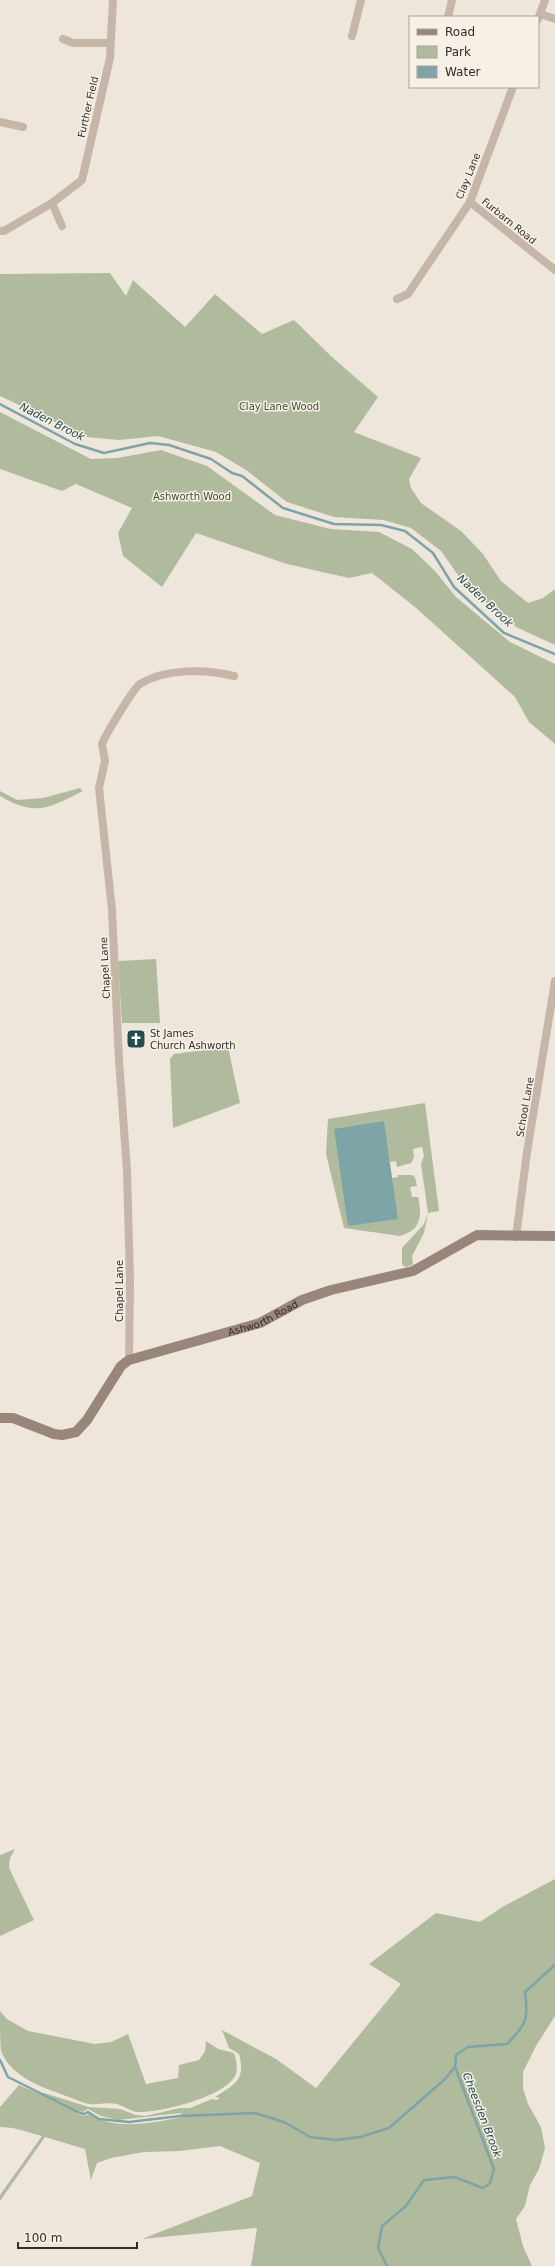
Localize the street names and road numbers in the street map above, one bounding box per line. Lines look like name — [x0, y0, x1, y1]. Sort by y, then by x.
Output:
street label: Further Field — [76, 75, 100, 139]
street label: Clay Lane — [454, 151, 482, 201]
street label: Furbarn Road — [480, 196, 538, 246]
street label: Chapel Lane — [98, 937, 112, 999]
street label: School Lane — [514, 1076, 536, 1138]
street label: Chapel Lane — [114, 1260, 125, 1322]
street label: Ashworth Road — [226, 1298, 300, 1337]

